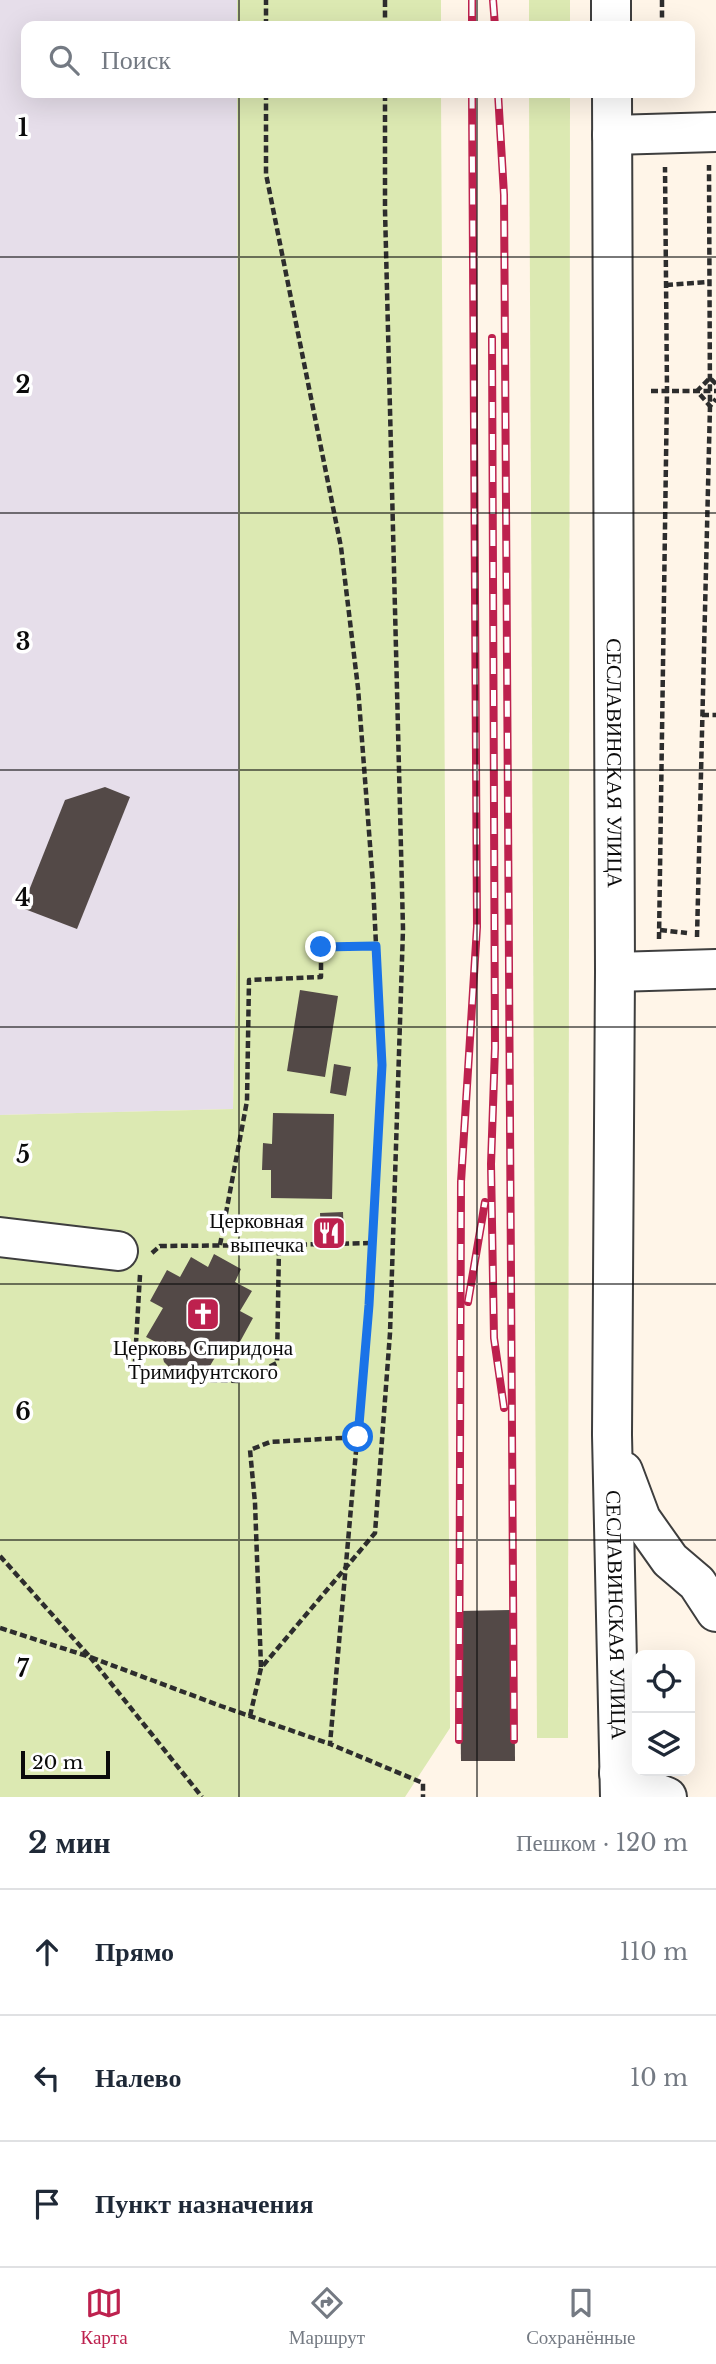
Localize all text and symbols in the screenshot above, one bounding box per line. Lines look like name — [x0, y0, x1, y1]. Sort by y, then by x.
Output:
search box — [21, 21, 695, 98]
icon: search — [45, 41, 83, 79]
text: Поиск — [101, 44, 171, 76]
text: 1 — [18, 114, 28, 142]
text: 2 — [16, 371, 30, 399]
text: 3 — [16, 628, 30, 656]
street label: СЕСЛАВИНСКАЯ УЛИЦА — [601, 638, 628, 889]
text: 4 — [15, 884, 31, 912]
route end — [305, 931, 336, 962]
text: 5 — [16, 1141, 30, 1169]
place label: Церковная выпечка — [209, 1208, 305, 1258]
restaurant icon: Церковная выпечка — [310, 1214, 348, 1252]
church icon: Церковь Спиридона Тримифунтского — [184, 1295, 222, 1333]
place label: Церковь Спиридона Тримифунтского — [113, 1335, 294, 1385]
text: 6 — [15, 1398, 31, 1426]
route start — [342, 1421, 373, 1452]
street label: СЕСЛАВИНСКАЯ УЛИЦА — [600, 1490, 632, 1741]
map controls — [632, 1650, 695, 1776]
button: locate — [632, 1650, 695, 1713]
text: 7 — [17, 1655, 30, 1683]
button: layers — [632, 1713, 695, 1776]
scale bar — [21, 1748, 110, 1780]
text: 20 m — [32, 1751, 83, 1774]
text: 2 мин — [28, 1824, 111, 1861]
text: Пешком · 120 m — [516, 1829, 688, 1857]
icon: ahead — [28, 1933, 66, 1971]
text: Прямо — [95, 1936, 174, 1968]
text: 110 m — [620, 1938, 688, 1966]
icon: left — [28, 2059, 66, 2097]
text: Налево — [95, 2062, 181, 2094]
text: 10 m — [630, 2064, 688, 2092]
icon: arrive — [28, 2185, 66, 2223]
text: Пункт назначения — [95, 2188, 313, 2220]
tab: Карта — [81, 2284, 128, 2349]
tab: Маршрут — [289, 2284, 365, 2349]
tab: Сохранённые — [526, 2284, 635, 2349]

